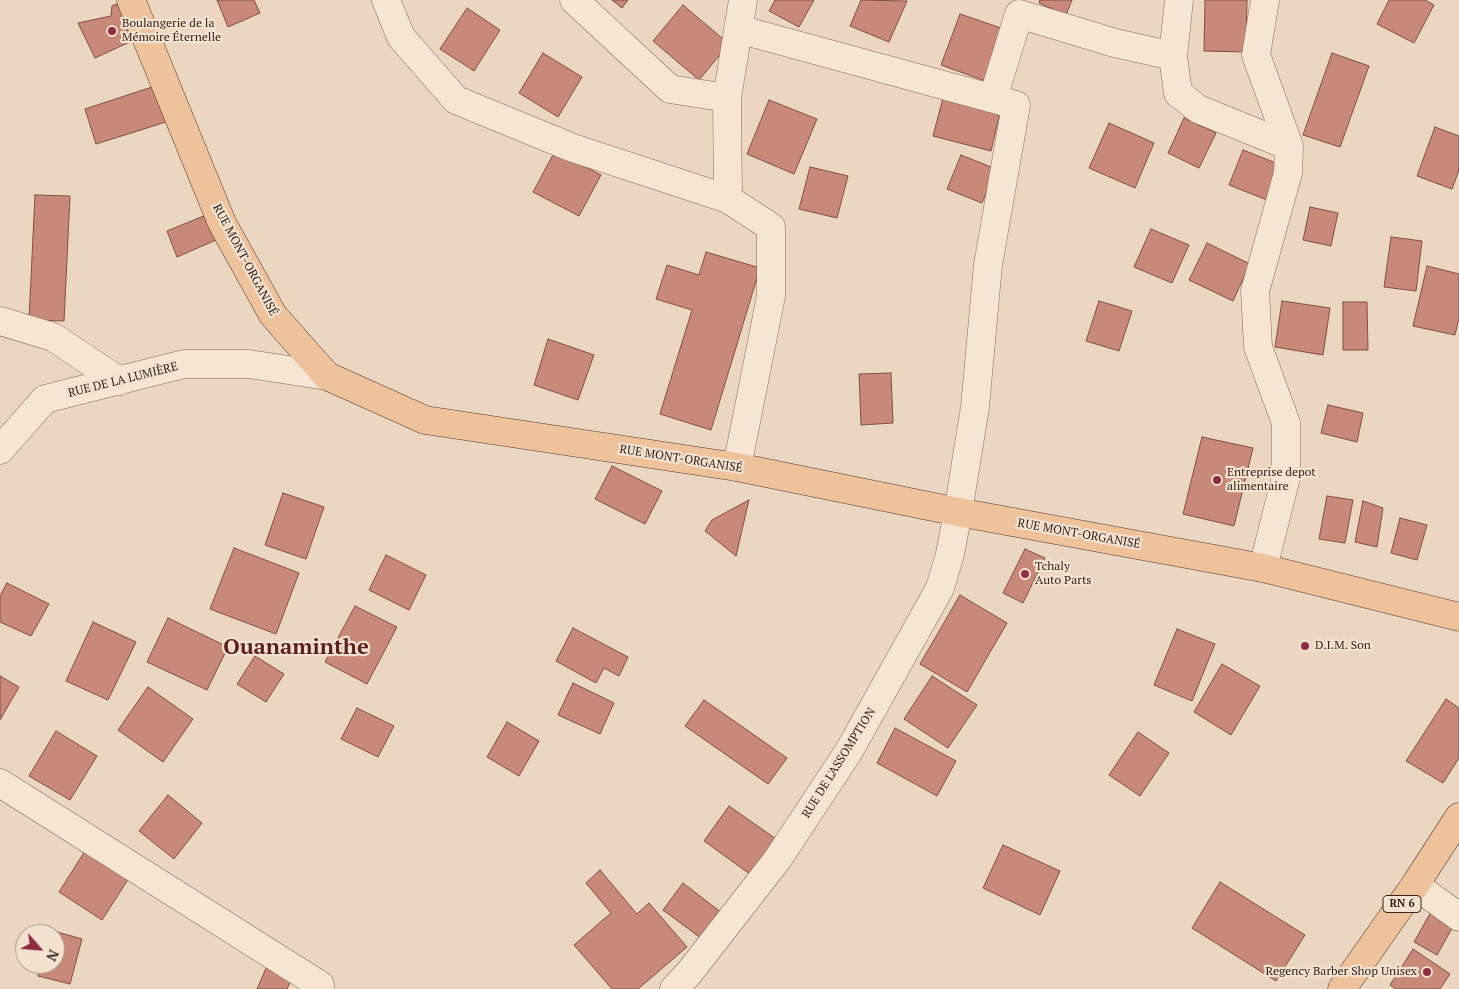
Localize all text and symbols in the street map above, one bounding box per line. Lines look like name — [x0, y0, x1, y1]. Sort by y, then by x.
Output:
place label: Boulangerie de la Mémoire Éternelle — [122, 17, 221, 45]
marker: Boulangerie de la Mémoire Éternelle — [106, 25, 118, 37]
street label: RUE MONT-ORGANISÉ — [209, 202, 281, 318]
street label: RUE DE LA LUMIÈRE — [67, 359, 179, 401]
street label: RUE MONT-ORGANISÉ — [618, 442, 744, 476]
place label: Entreprise depot alimentaire — [1227, 466, 1316, 494]
marker: Entreprise depot alimentaire — [1211, 474, 1223, 486]
street label: RUE MONT-ORGANISÉ — [1016, 516, 1142, 552]
place label: Tchaly Auto Parts — [1035, 560, 1092, 588]
marker: Tchaly Auto Parts — [1019, 568, 1031, 580]
district label: Ouanaminthe — [223, 635, 369, 661]
place label: D.I.M. Son — [1315, 639, 1371, 653]
marker: D.I.M. Son — [1299, 640, 1311, 652]
street label: RUE DE L'ASSOMPTION — [799, 705, 879, 821]
road number: RN 6 — [1383, 896, 1421, 912]
north arrow — [15, 924, 65, 974]
text: N — [42, 947, 64, 965]
place label: Regency Barber Shop Unisex — [1265, 965, 1417, 979]
marker: Regency Barber Shop Unisex — [1421, 966, 1433, 978]

